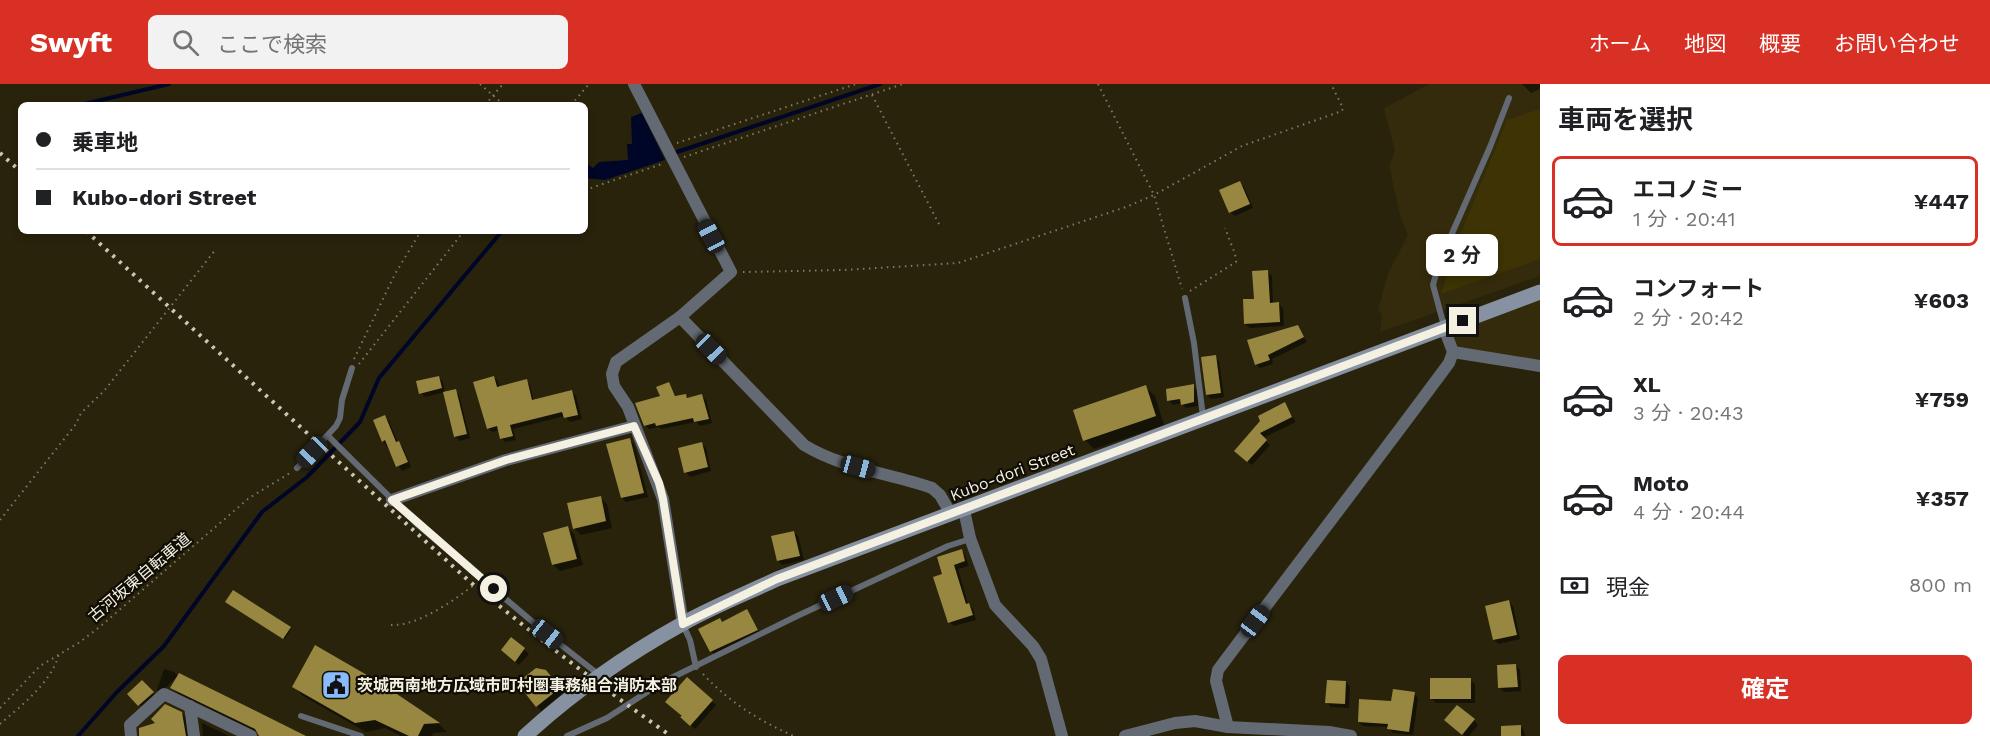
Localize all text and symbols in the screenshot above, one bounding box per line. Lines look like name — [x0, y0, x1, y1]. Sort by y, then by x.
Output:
search box — [148, 15, 568, 69]
text: Swyft — [30, 26, 112, 59]
icon: search — [169, 26, 202, 59]
text: ホーム — [1589, 31, 1651, 56]
text: 地図 — [1684, 31, 1726, 56]
text: 概要 — [1759, 31, 1801, 56]
text: お問い合わせ — [1834, 31, 1960, 56]
text: ここで検索 — [217, 32, 327, 57]
text: 車両を選択 — [1558, 104, 1693, 136]
text: 乗車地 — [72, 130, 138, 155]
icon: car — [1561, 174, 1615, 228]
text: エコノミー — [1633, 177, 1743, 202]
text: Kubo-dori Street — [72, 185, 256, 210]
text: ¥447 — [1914, 189, 1969, 214]
text: 1 分 · 20:41 — [1633, 207, 1736, 231]
car — [695, 216, 727, 256]
callout: 2 分 — [1427, 234, 1499, 276]
text: 2 分 — [1443, 243, 1481, 267]
icon: car — [1561, 273, 1615, 327]
text: コンフォート — [1633, 276, 1764, 301]
text: ¥603 — [1914, 288, 1969, 313]
text: 2 分 · 20:42 — [1633, 306, 1744, 330]
route end — [1449, 307, 1476, 334]
car — [692, 330, 730, 368]
icon: car — [1561, 372, 1615, 426]
text: XL — [1633, 372, 1661, 397]
text: ¥759 — [1915, 387, 1969, 412]
text: 3 分 · 20:43 — [1633, 401, 1744, 425]
car — [293, 433, 331, 471]
street label: Kubo-dori Street — [947, 440, 1077, 505]
car — [838, 454, 878, 480]
icon: car — [1561, 471, 1615, 525]
text: Moto — [1633, 471, 1689, 496]
text: ¥357 — [1916, 486, 1969, 511]
text: 4 分 · 20:44 — [1633, 500, 1745, 524]
street label: 古河坂東自転車道 — [84, 529, 194, 626]
icon: cash — [1558, 569, 1591, 602]
text: 800 m — [1909, 573, 1972, 597]
route start — [480, 575, 507, 602]
text: 現金 — [1606, 575, 1650, 600]
car — [816, 582, 856, 614]
car — [1237, 601, 1273, 641]
car — [527, 616, 567, 652]
button: 確定 — [1558, 655, 1972, 724]
public building icon: 茨城西南地方広域市町村圏事務組合消防本部 — [320, 669, 352, 701]
place label: 茨城西南地方広域市町村圏事務組合消防本部 — [357, 676, 677, 695]

